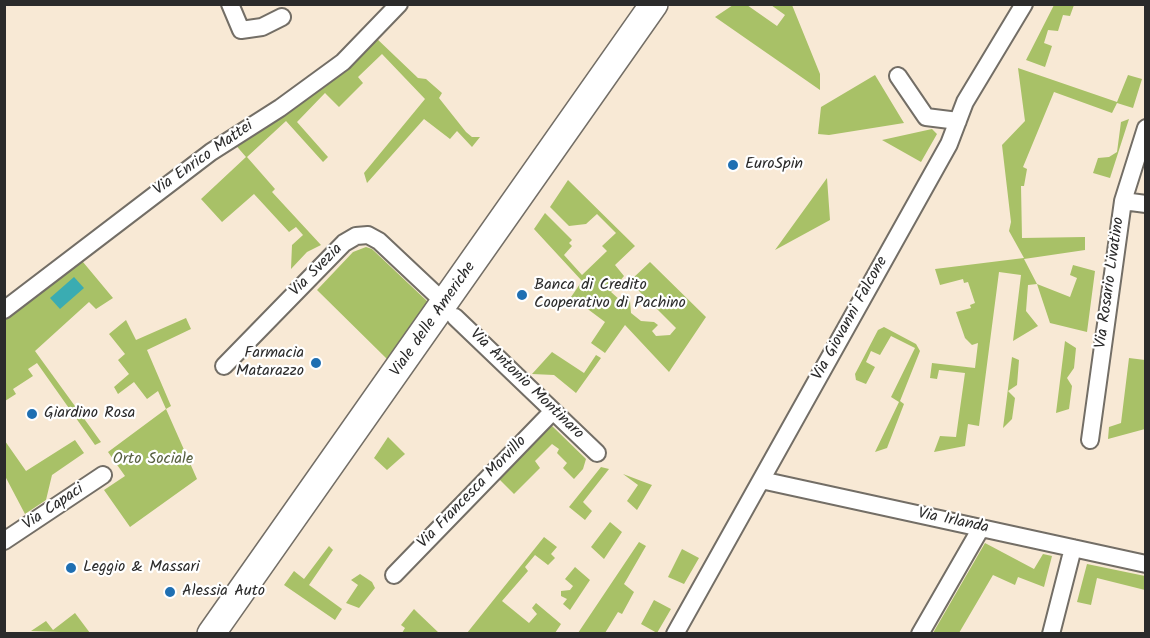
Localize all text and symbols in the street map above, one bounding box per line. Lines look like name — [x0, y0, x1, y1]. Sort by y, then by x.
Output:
street label: Via Enrico Mattei — [150, 117, 258, 201]
place label: EuroSpin — [745, 155, 803, 175]
marker: EuroSpin — [726, 158, 740, 172]
street label: Via Rosario Livatino — [1092, 216, 1130, 350]
street label: Via Svezia — [287, 241, 347, 301]
street label: Via Giovanni Falcone — [809, 254, 893, 384]
street label: Viale delle Americhe — [387, 259, 481, 381]
place label: Banca di Credito Cooperativo di Pachino — [534, 276, 686, 314]
marker: Banca di Credito Cooperativo di Pachino — [515, 288, 529, 302]
street label: Via Antonio Montinaro — [465, 326, 587, 444]
place label: Farmacia Matarazzo — [236, 344, 304, 382]
marker: Farmacia Matarazzo — [309, 356, 323, 370]
place label: Giardino Rosa — [44, 404, 135, 424]
marker: Giardino Rosa — [25, 407, 39, 421]
street label: Via Francesca Morvillo — [414, 433, 532, 553]
park label: Orto Sociale — [113, 450, 193, 470]
street label: Via Capaci — [20, 481, 88, 535]
street label: Via Irlanda — [916, 505, 990, 539]
place label: Leggio & Massari — [83, 558, 200, 578]
marker: Leggio & Massari — [64, 561, 78, 575]
place label: Alessia Auto — [182, 582, 265, 602]
marker: Alessia Auto — [163, 585, 177, 599]

